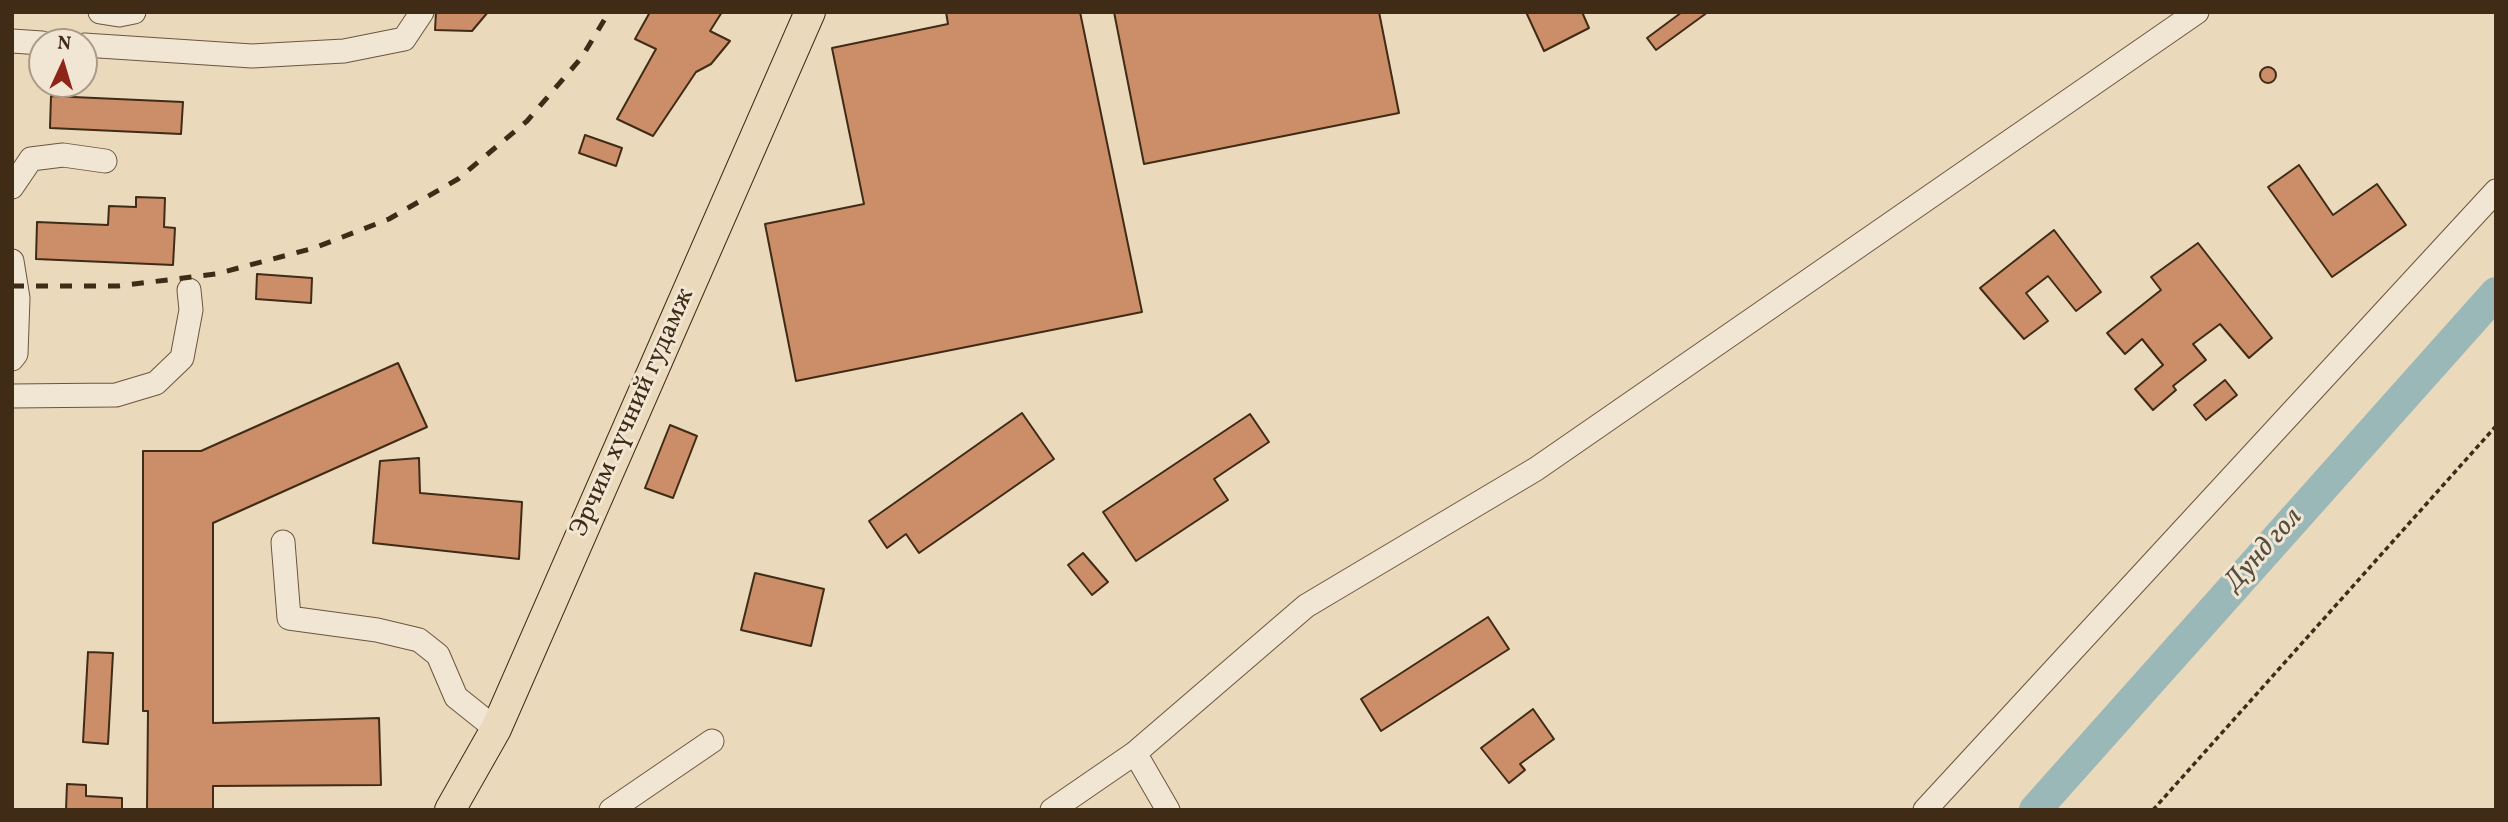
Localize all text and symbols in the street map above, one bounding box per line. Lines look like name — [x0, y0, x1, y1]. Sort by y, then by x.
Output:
north arrow — [28, 28, 98, 98]
text: N — [57, 31, 72, 57]
street label: Эрчим хүчний гудамж — [565, 284, 703, 542]
water label: Дунд гол — [2219, 502, 2311, 600]

